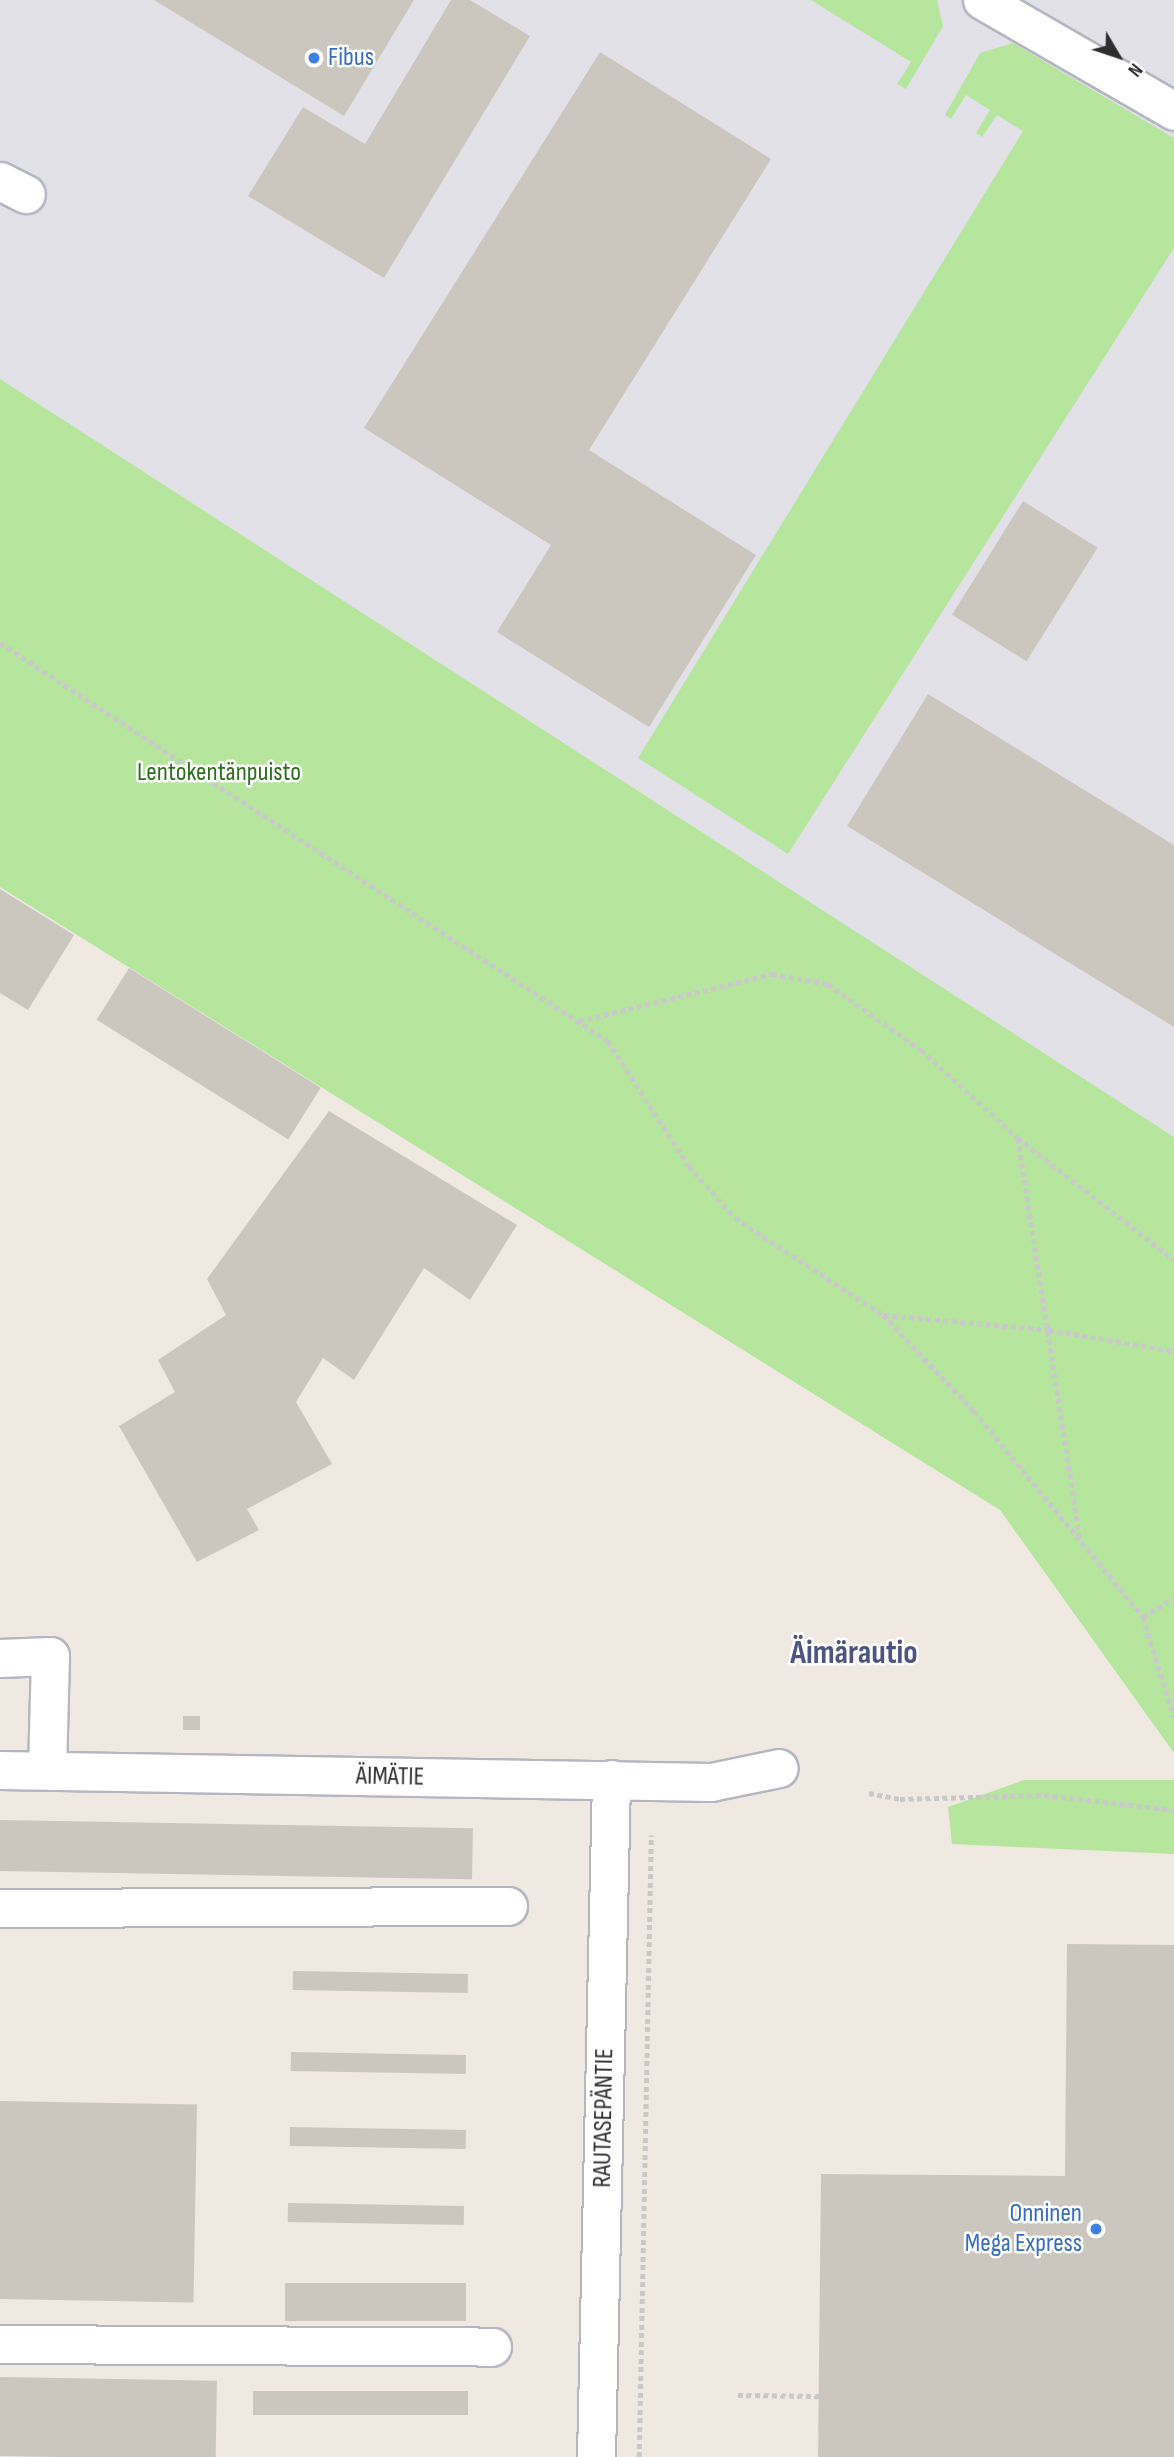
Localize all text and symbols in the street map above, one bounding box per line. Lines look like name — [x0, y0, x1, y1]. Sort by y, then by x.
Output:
north arrow — [1083, 21, 1153, 91]
place label: Fibus — [328, 42, 374, 74]
marker: Fibus — [306, 50, 322, 66]
text: N — [1123, 58, 1147, 81]
park label: Lentokentänpuisto — [137, 757, 301, 789]
district label: Äimärautio — [790, 1634, 918, 1674]
street label: ÄIMÄTIE — [356, 1761, 424, 1793]
street label: RAUTASEPÄNTIE — [587, 2048, 621, 2188]
place label: Onninen Mega Express — [965, 2198, 1082, 2260]
marker: Onninen Mega Express — [1088, 2221, 1104, 2237]

